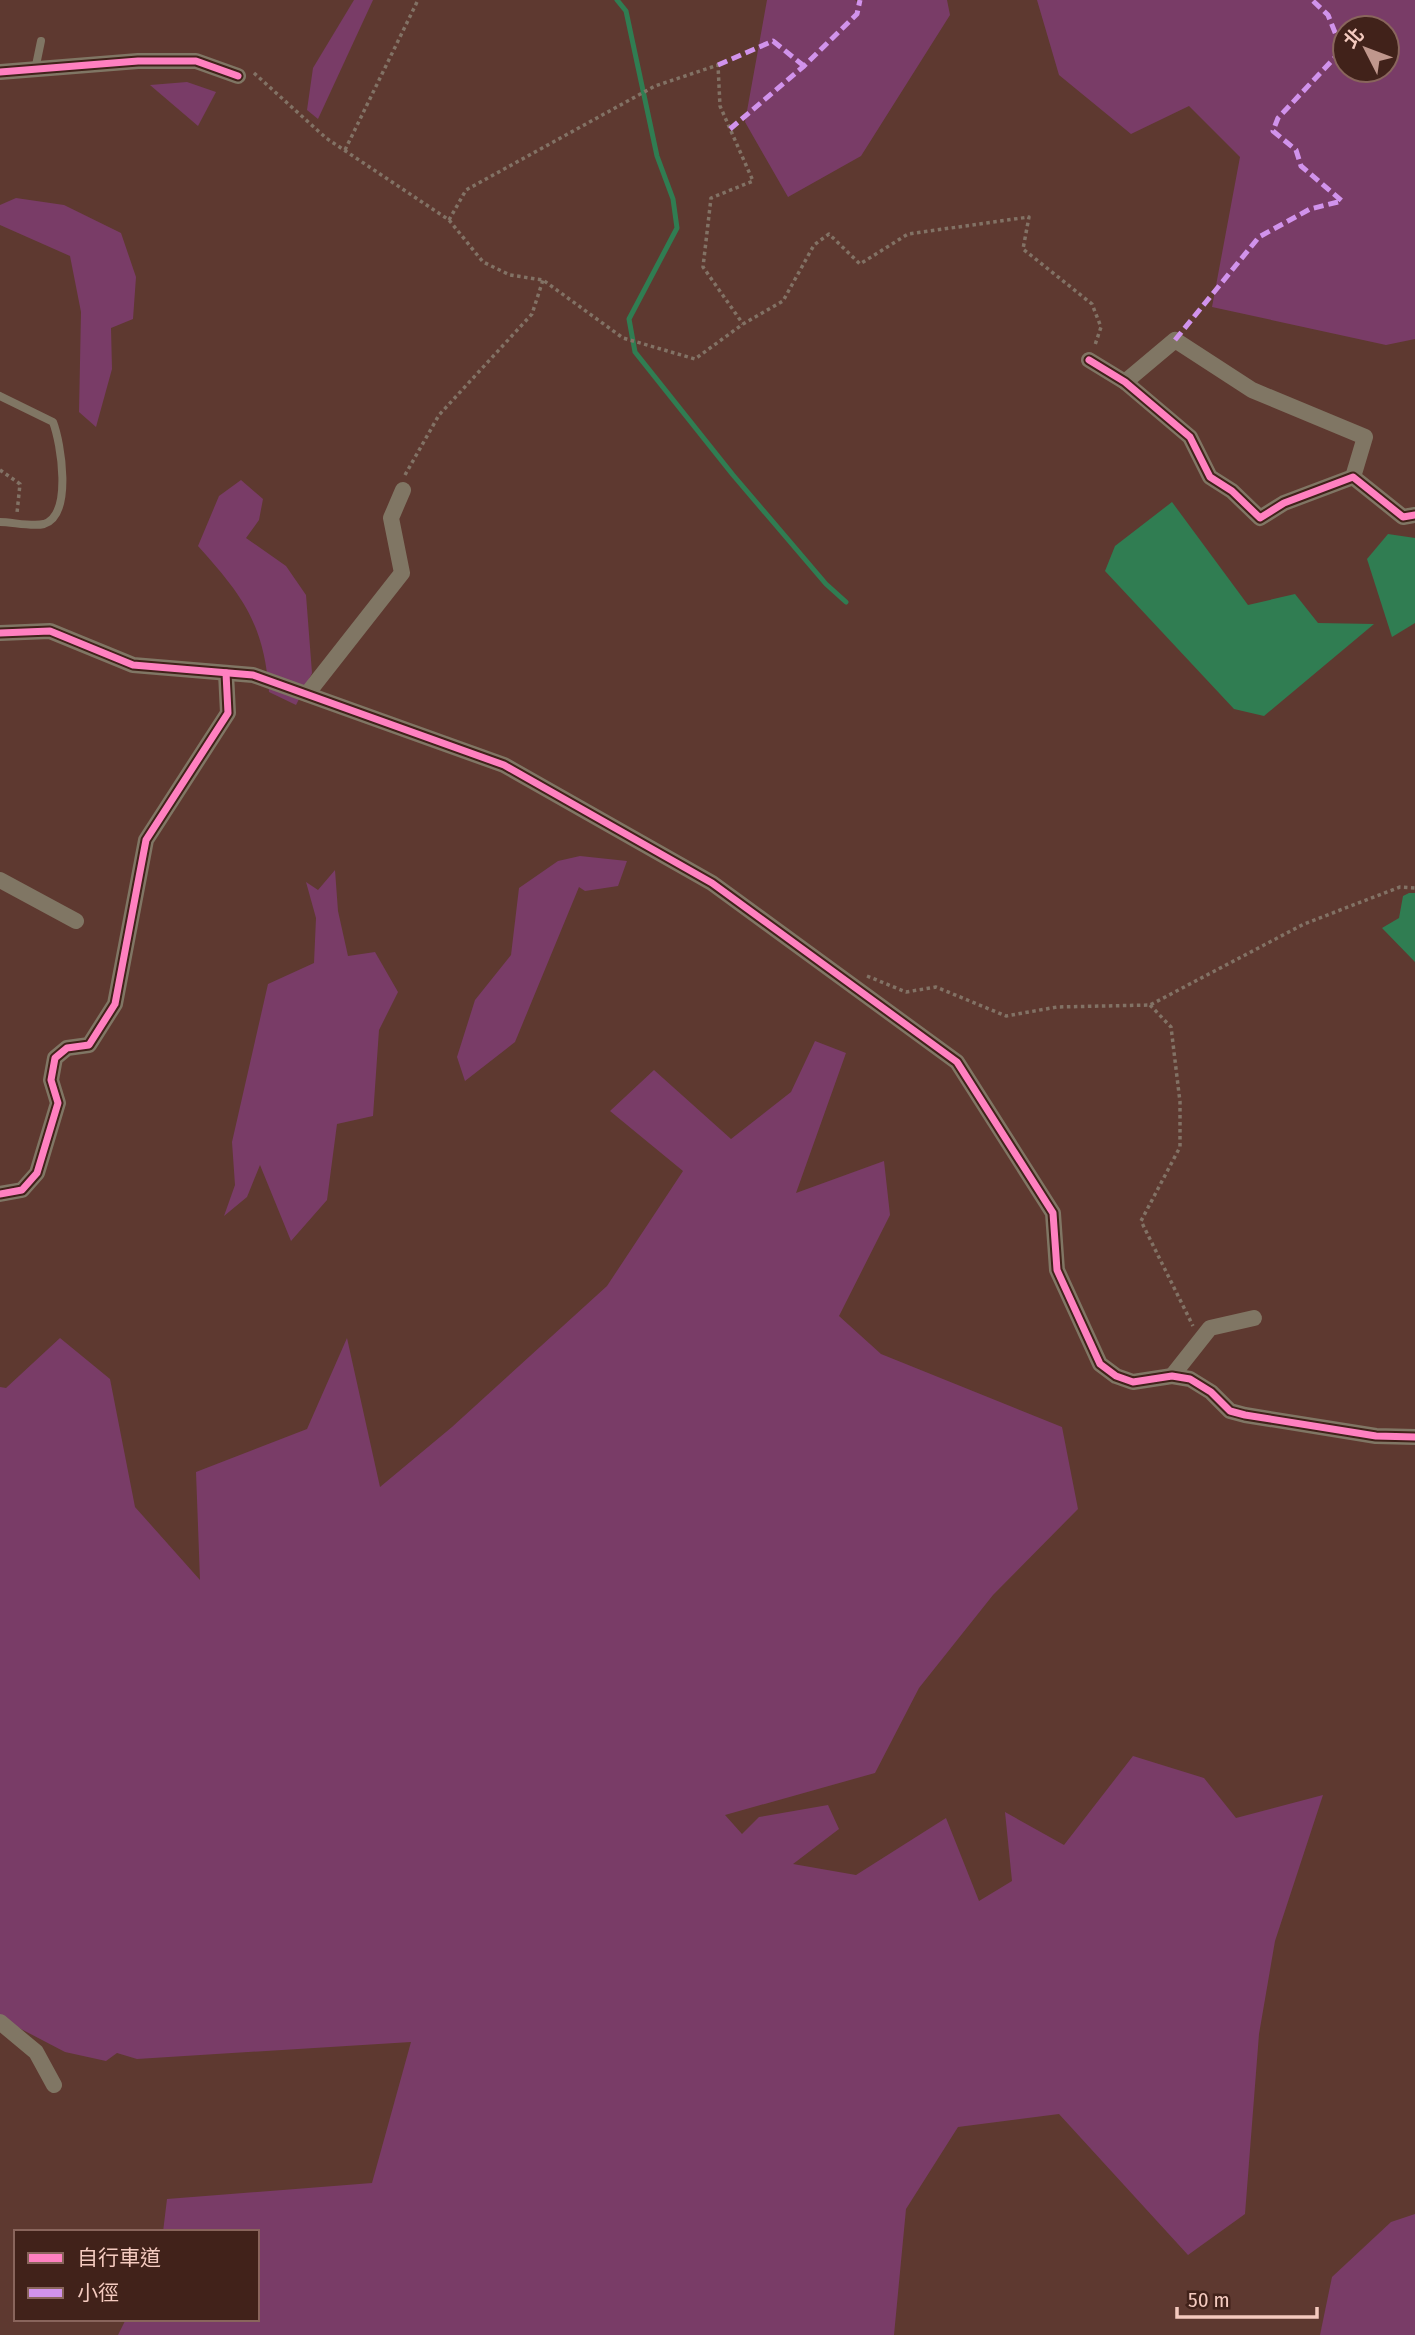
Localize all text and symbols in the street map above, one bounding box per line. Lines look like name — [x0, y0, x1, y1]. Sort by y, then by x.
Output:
north arrow — [1331, 14, 1401, 84]
text: 北 — [1339, 23, 1369, 53]
legend — [14, 2230, 259, 2321]
text: 自行車道 — [77, 2245, 161, 2271]
scale bar — [1177, 2276, 1317, 2320]
text: 小徑 — [77, 2280, 119, 2306]
text: 50 m — [1188, 2287, 1230, 2313]

